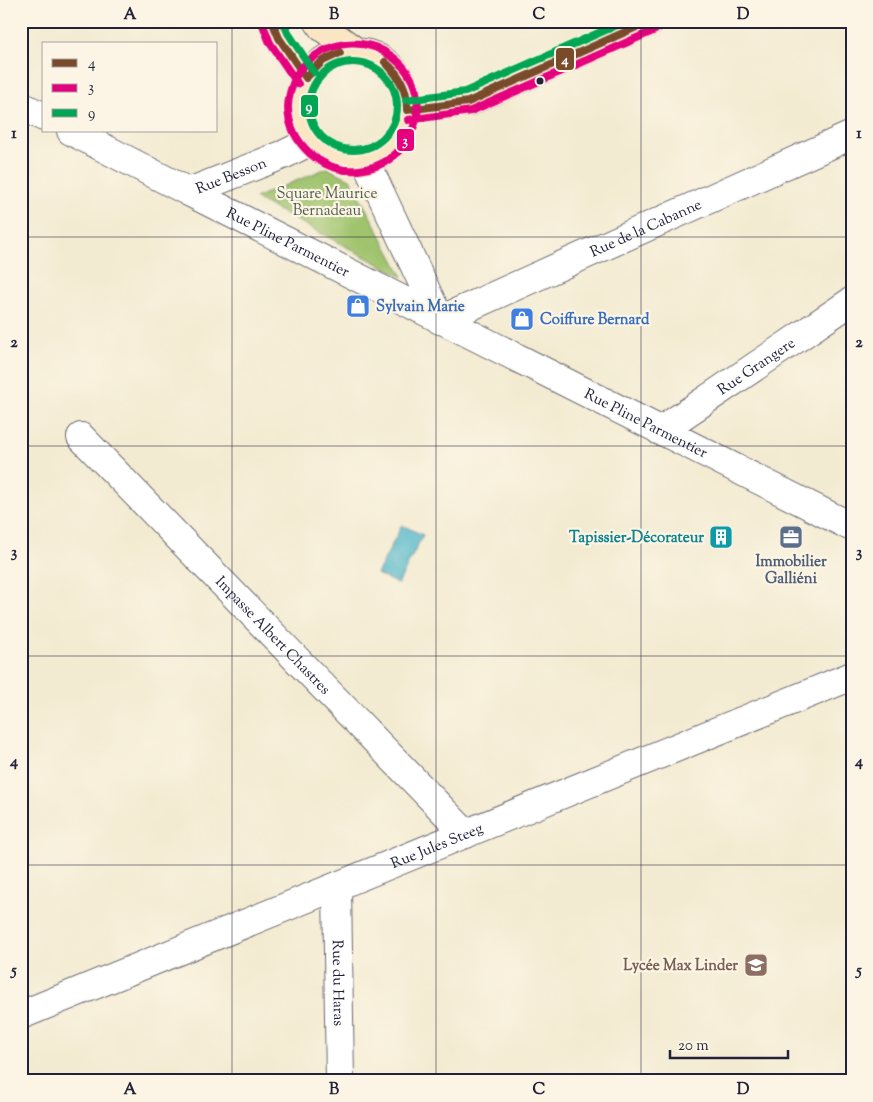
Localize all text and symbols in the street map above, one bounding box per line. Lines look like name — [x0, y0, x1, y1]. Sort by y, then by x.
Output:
text: A — [124, 4, 137, 27]
text: B — [329, 4, 339, 27]
text: C — [533, 4, 546, 27]
text: D — [737, 4, 750, 27]
legend — [42, 42, 218, 132]
line badge: 4 — [555, 47, 575, 71]
text: 4 — [560, 51, 569, 71]
text: 4 — [88, 54, 96, 75]
unlabelled marker — [535, 76, 545, 86]
text: 3 — [88, 78, 94, 99]
line badge: 9 — [300, 94, 319, 118]
text: 9 — [306, 98, 313, 118]
text: 9 — [88, 104, 95, 125]
text: 1 — [11, 123, 17, 146]
text: 1 — [856, 123, 862, 146]
line badge: 3 — [396, 128, 415, 152]
text: 3 — [402, 132, 408, 152]
street label: Rue Besson — [193, 153, 270, 200]
park label: Square Maurice Bernadeau — [276, 184, 378, 222]
street label: Rue de la Cabanne — [587, 195, 705, 263]
street label: Rue Pline Parmentier — [222, 203, 353, 284]
shop icon: Sylvain Marie — [345, 293, 371, 319]
place label: Sylvain Marie — [376, 297, 465, 318]
shop icon: Coiffure Bernard — [509, 306, 535, 332]
place label: Coiffure Bernard — [540, 310, 650, 331]
text: 2 — [10, 332, 18, 355]
text: 2 — [855, 332, 863, 355]
street label: Rue Grangere — [714, 333, 800, 401]
street label: Rue Pline Parmentier — [580, 384, 711, 464]
building icon: Tapissier-Décorateur — [708, 524, 734, 550]
office icon: Immobilier Galliéni — [778, 524, 804, 550]
place label: Tapissier-Décorateur — [569, 528, 704, 549]
text: 3 — [11, 542, 18, 565]
text: 3 — [856, 542, 863, 565]
place label: Immobilier Galliéni — [755, 552, 827, 590]
street label: Impasse Albert Chastres — [210, 572, 335, 700]
text: 4 — [9, 751, 18, 774]
text: 4 — [854, 751, 863, 774]
street label: Rue Jules Steeg — [388, 819, 487, 875]
street label: Rue du Haras — [326, 940, 348, 1026]
school or university icon: Lycée Max Linder — [743, 952, 769, 978]
place label: Lycée Max Linder — [623, 956, 738, 977]
text: 5 — [9, 960, 17, 983]
text: 5 — [854, 960, 862, 983]
scale bar — [670, 1027, 788, 1059]
text: 20 m — [678, 1036, 709, 1057]
text: A — [124, 1079, 137, 1102]
text: B — [329, 1079, 339, 1102]
text: C — [533, 1079, 546, 1102]
text: D — [737, 1079, 750, 1102]

